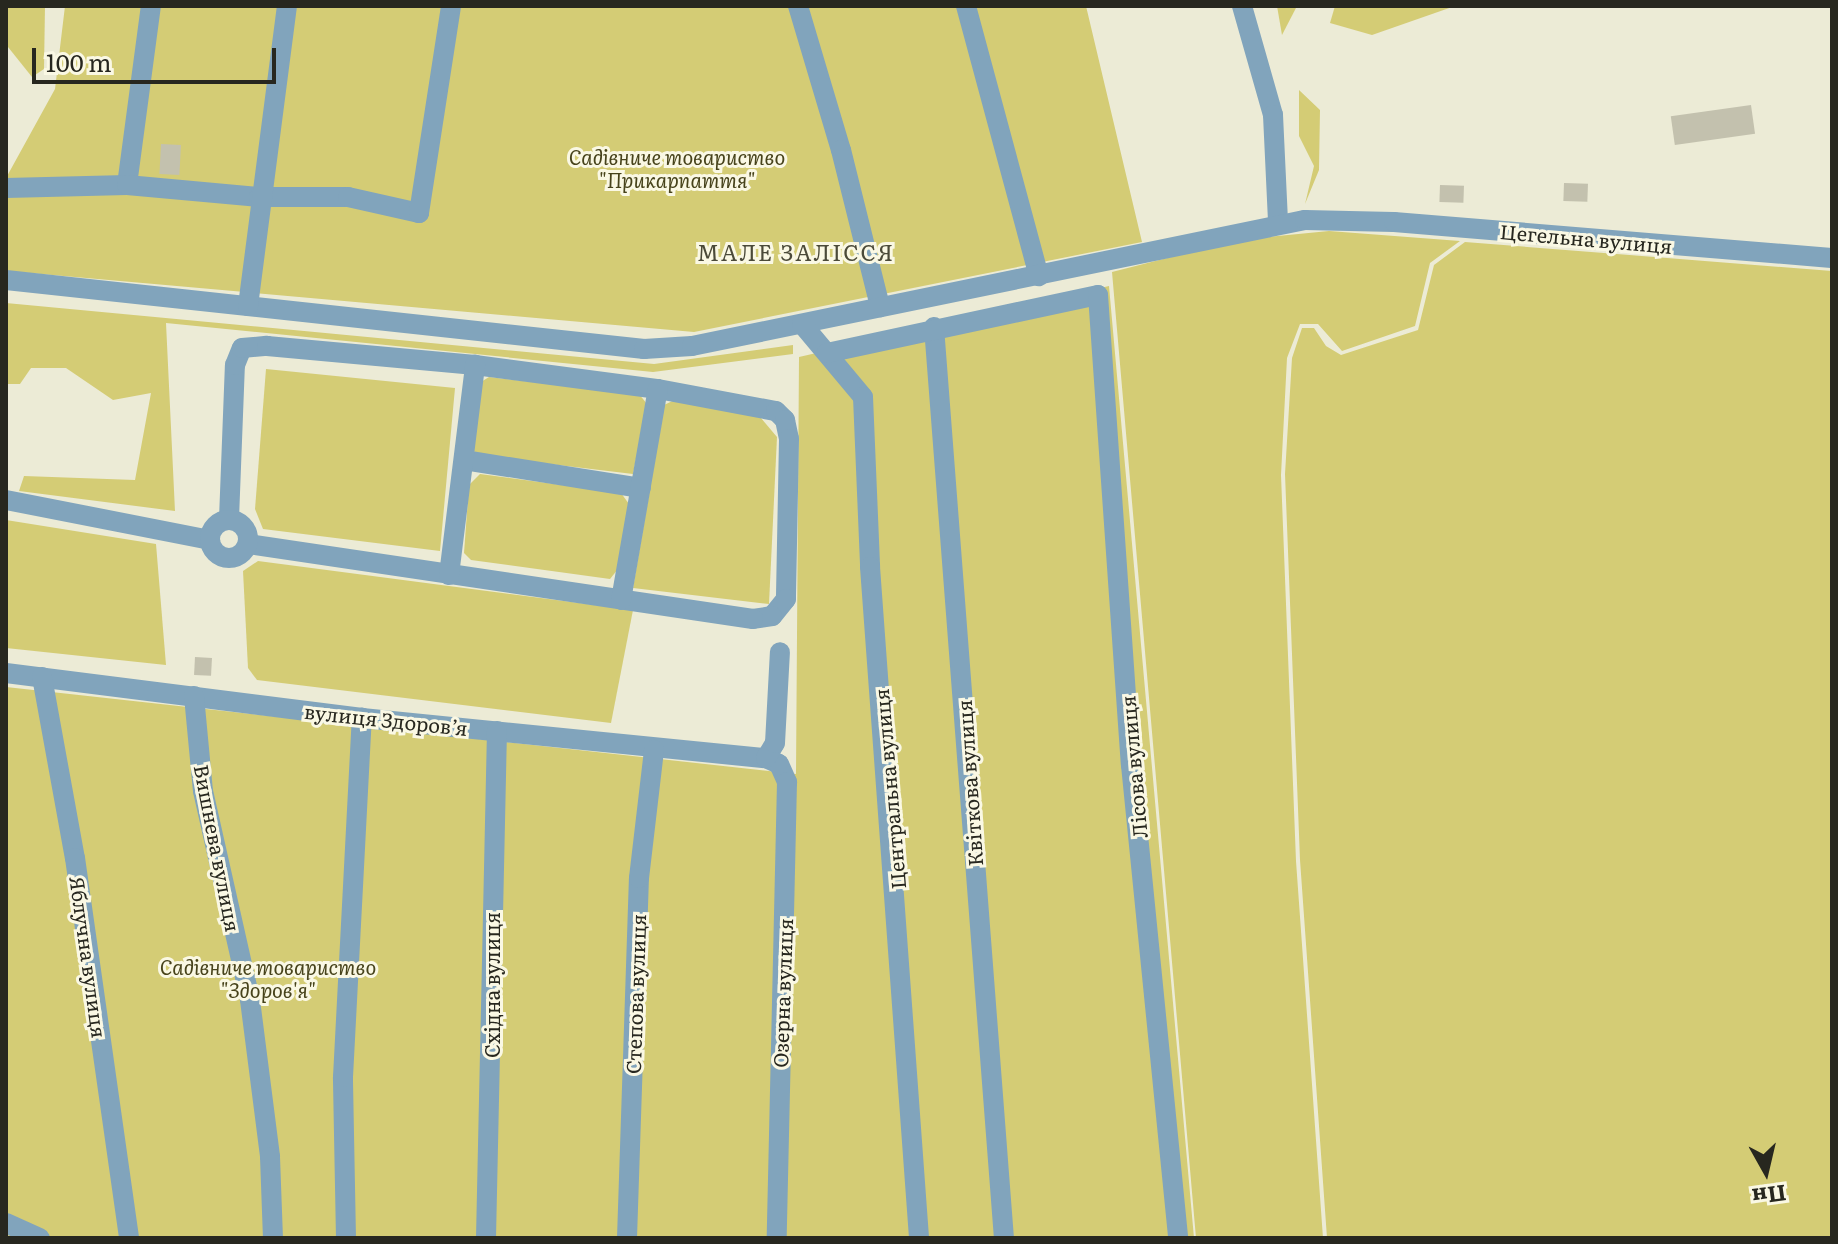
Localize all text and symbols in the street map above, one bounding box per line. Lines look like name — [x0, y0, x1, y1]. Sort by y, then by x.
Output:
scale bar — [36, 32, 280, 82]
text: 100 m — [46, 44, 112, 79]
park label: Садівниче товариство "Прикарпаття" — [569, 144, 785, 191]
street label: Цегельна вулиця — [1499, 219, 1673, 257]
district label: МАЛЕ ЗАЛІССЯ — [697, 239, 895, 265]
street label: Центральна вулиця — [868, 688, 910, 890]
street label: Лісова вулиця — [1115, 695, 1151, 839]
street label: вулиця Здоровʼя — [303, 698, 469, 740]
street label: Квіткова вулиця — [951, 699, 987, 867]
street label: Вишнева вулиця — [190, 762, 246, 934]
street label: Яблучна вулиця — [66, 875, 112, 1039]
street label: Східна вулиця — [479, 912, 503, 1058]
street label: Степова вулиця — [620, 914, 650, 1074]
street label: Озерна вулиця — [767, 918, 797, 1068]
park label: Садівниче товариство "Здоров'я" — [160, 954, 376, 1001]
north arrow — [1726, 1132, 1806, 1212]
text: Пн — [1750, 1178, 1789, 1215]

